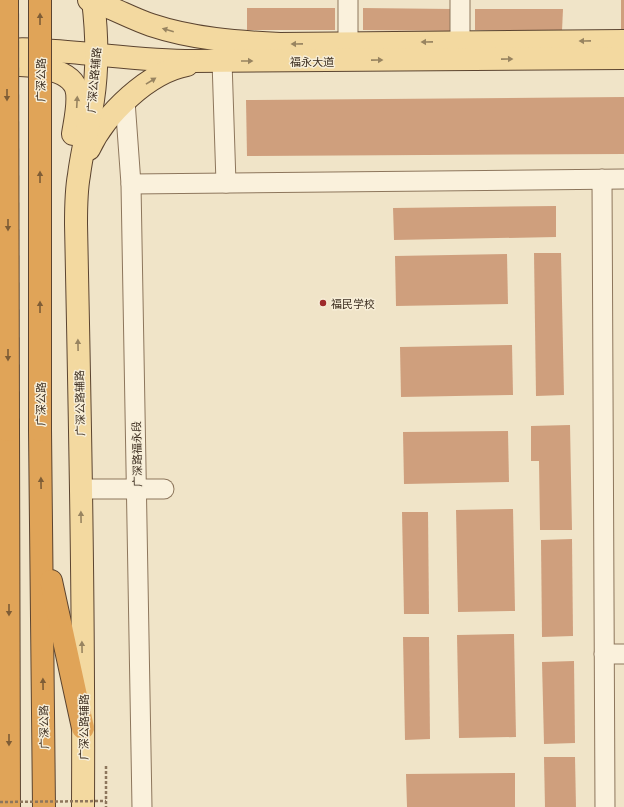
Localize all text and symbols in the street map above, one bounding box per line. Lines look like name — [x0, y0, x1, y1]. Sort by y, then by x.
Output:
one-way arrow — [37, 12, 43, 25]
one-way arrow — [162, 27, 174, 33]
one-way arrow — [578, 38, 591, 44]
one-way arrow — [420, 39, 433, 45]
one-way arrow — [290, 41, 303, 47]
street label: 广深公路辅路 — [82, 46, 104, 114]
street label: 福永大道 — [290, 53, 334, 69]
one-way arrow — [501, 56, 514, 62]
one-way arrow — [371, 57, 384, 63]
street label: 广深公路 — [32, 58, 48, 102]
one-way arrow — [241, 58, 254, 64]
one-way arrow — [145, 77, 157, 84]
one-way arrow — [4, 89, 10, 102]
one-way arrow — [74, 95, 80, 108]
one-way arrow — [37, 170, 43, 183]
one-way arrow — [5, 219, 11, 232]
place label: 福民学校 — [331, 295, 375, 311]
marker: 福民学校 — [318, 298, 328, 308]
one-way arrow — [37, 300, 43, 313]
one-way arrow — [75, 338, 81, 351]
one-way arrow — [5, 349, 11, 362]
street label: 广深公路辅路 — [70, 370, 88, 436]
street label: 广深公路 — [32, 382, 48, 426]
street label: 广深路福永段 — [127, 421, 145, 487]
one-way arrow — [38, 476, 44, 489]
one-way arrow — [78, 510, 84, 523]
one-way arrow — [6, 604, 12, 617]
one-way arrow — [79, 640, 85, 653]
one-way arrow — [40, 677, 46, 690]
street label: 广深公路辅路 — [75, 694, 91, 760]
street label: 广深公路 — [35, 705, 51, 749]
one-way arrow — [6, 734, 12, 747]

